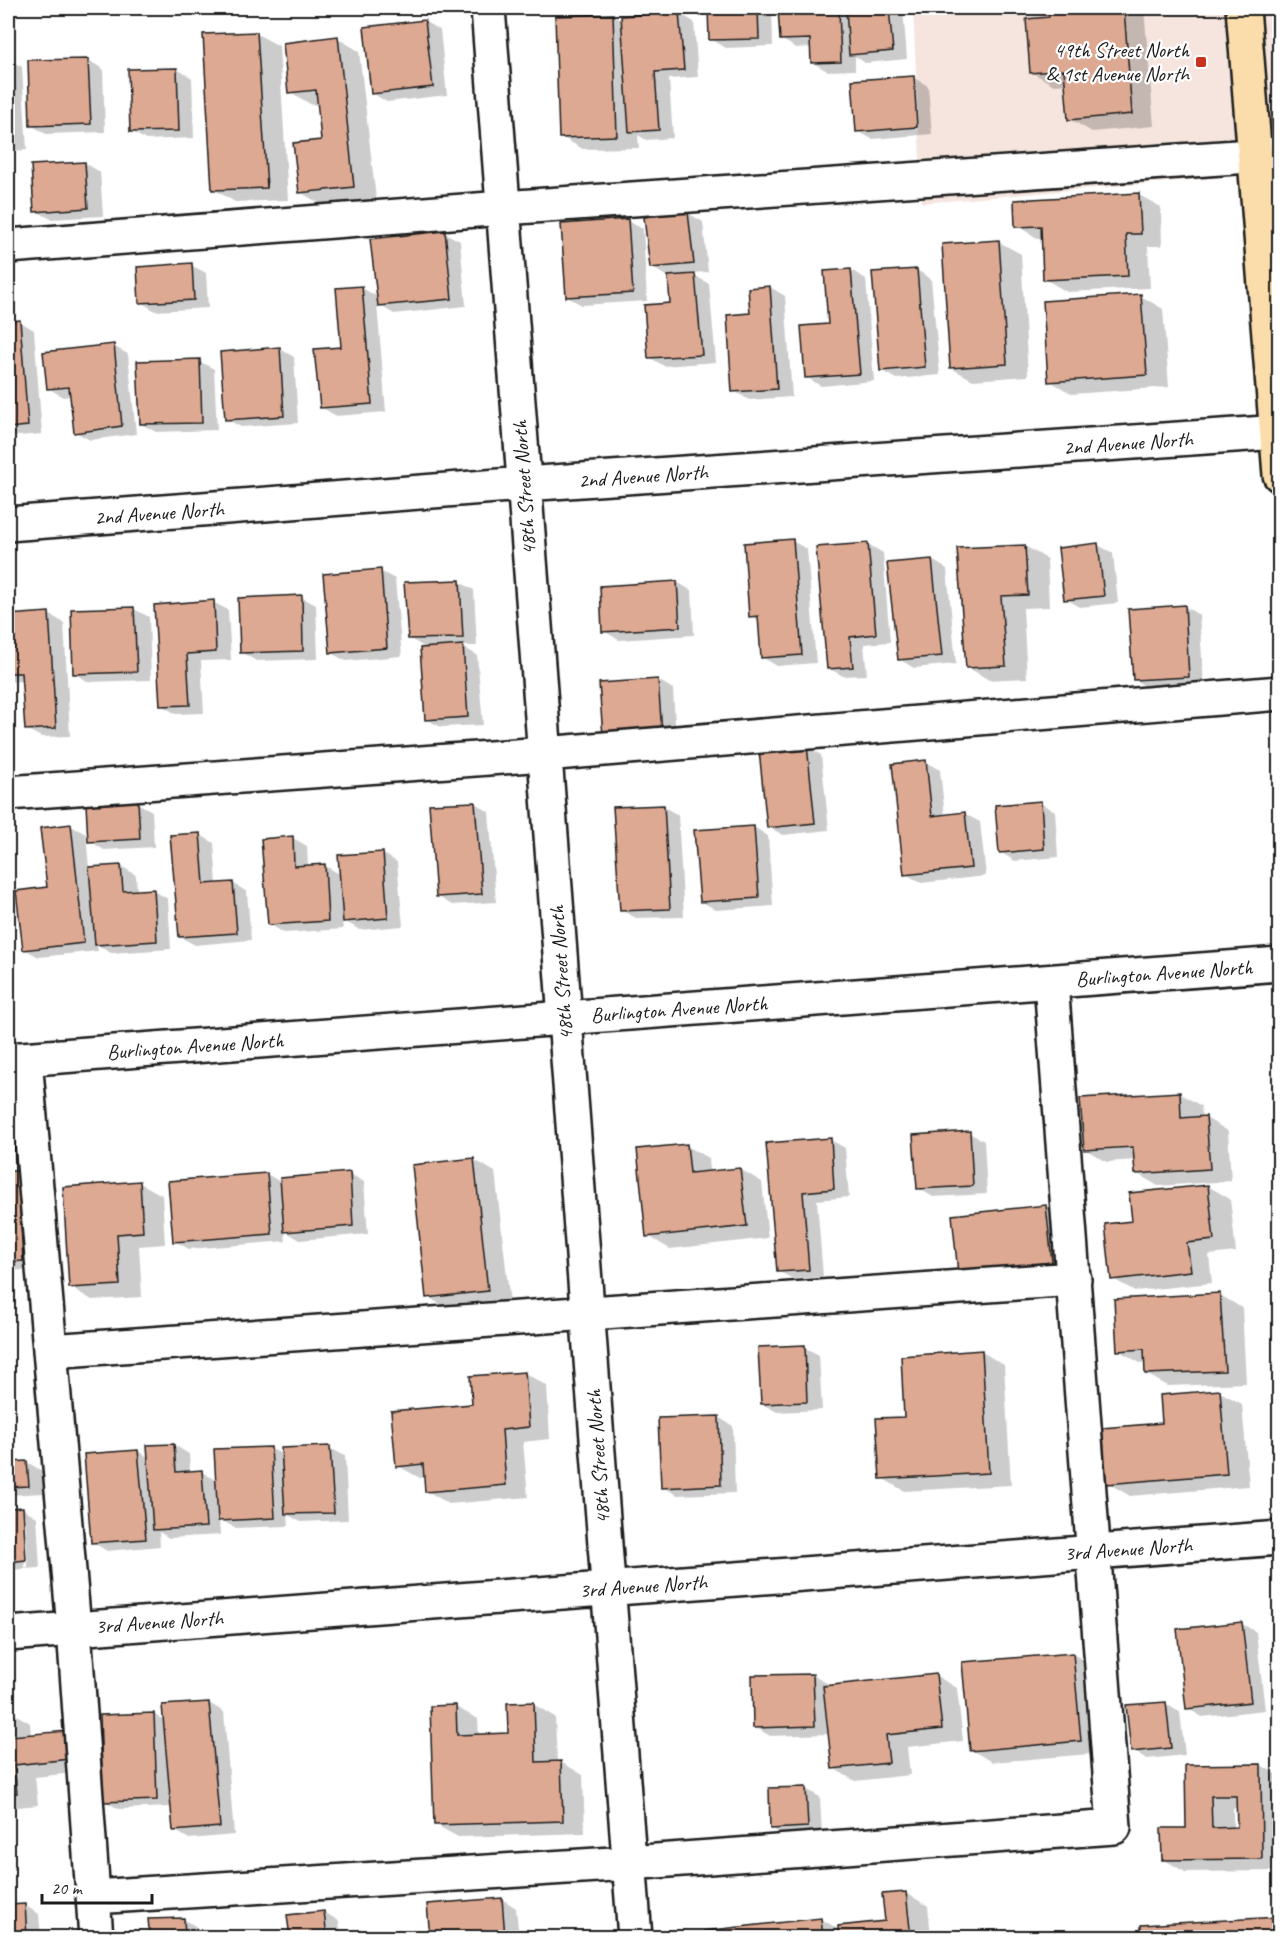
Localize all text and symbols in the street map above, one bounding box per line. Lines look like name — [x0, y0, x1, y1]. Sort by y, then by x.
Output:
place label: 49th Street North & 1st Avenue North — [1046, 37, 1190, 87]
marker: 49th Street North & 1st Avenue North — [1194, 55, 1208, 69]
street label: 48th Street North — [506, 418, 542, 556]
street label: 2nd Avenue North — [1062, 425, 1195, 461]
street label: 2nd Avenue North — [577, 458, 710, 494]
street label: 2nd Avenue North — [93, 495, 226, 531]
street label: 48th Street North — [543, 903, 579, 1041]
street label: Burlington Avenue North — [1075, 954, 1255, 992]
street label: Burlington Avenue North — [590, 990, 770, 1028]
street label: Burlington Avenue North — [106, 1027, 286, 1065]
street label: 48th Street North — [580, 1387, 616, 1525]
street label: 3rd Avenue North — [1063, 1531, 1194, 1566]
street label: 3rd Avenue North — [578, 1568, 709, 1603]
street label: 3rd Avenue North — [94, 1604, 225, 1639]
scale bar — [42, 1867, 152, 1905]
text: 20 m — [51, 1877, 84, 1899]

